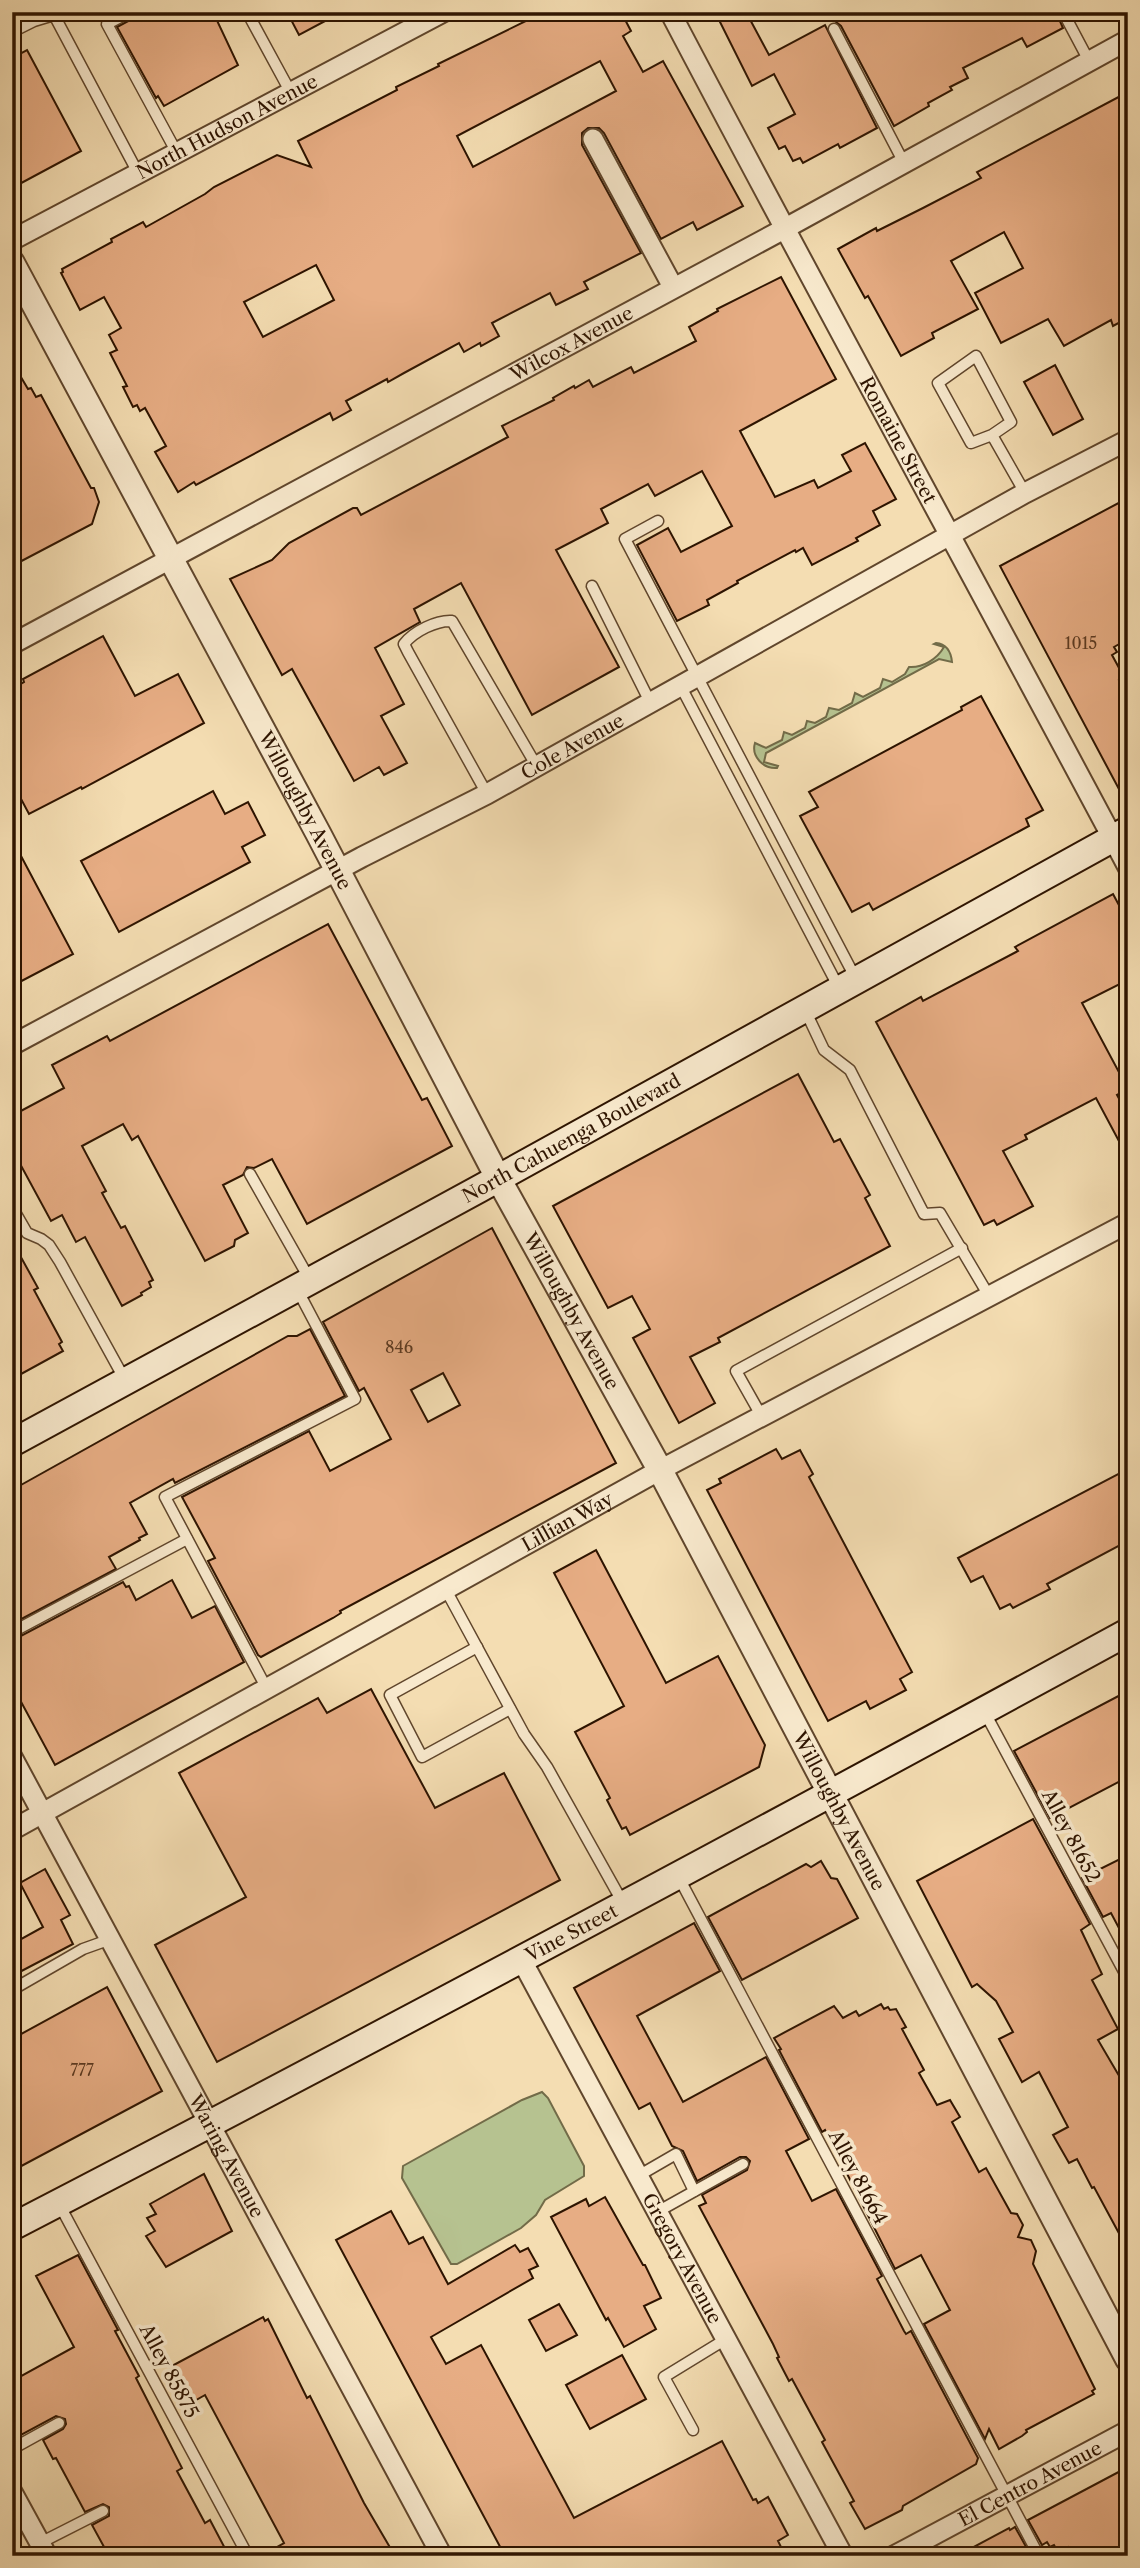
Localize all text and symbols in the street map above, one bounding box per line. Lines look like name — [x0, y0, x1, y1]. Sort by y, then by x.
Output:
street label: North Hudson Avenue — [132, 69, 321, 184]
street label: Wilcox Avenue — [505, 301, 637, 386]
street label: Romaine Street — [855, 373, 942, 507]
house number: 1015 — [1065, 633, 1097, 653]
street label: Cole Avenue — [517, 708, 628, 784]
street label: Willoughby Avenue — [253, 726, 357, 893]
street label: North Cahuenga Boulevard — [458, 1068, 685, 1208]
street label: Willoughby Avenue — [518, 1227, 624, 1393]
house number: 846 — [385, 1337, 413, 1357]
street label: Lillian Way — [517, 1487, 617, 1556]
street label: Willoughby Avenue — [788, 1727, 891, 1894]
street label: Alley 81652 — [1036, 1785, 1105, 1887]
street label: Vine Street — [520, 1899, 621, 1967]
house number: 777 — [70, 2060, 94, 2080]
street label: Waring Avenue — [184, 2089, 269, 2222]
street label: Alley 81664 — [823, 2125, 892, 2228]
street label: Gregory Avenue — [638, 2189, 727, 2328]
street label: Alley 85875 — [134, 2319, 203, 2422]
street label: El Centro Avenue — [954, 2436, 1105, 2531]

